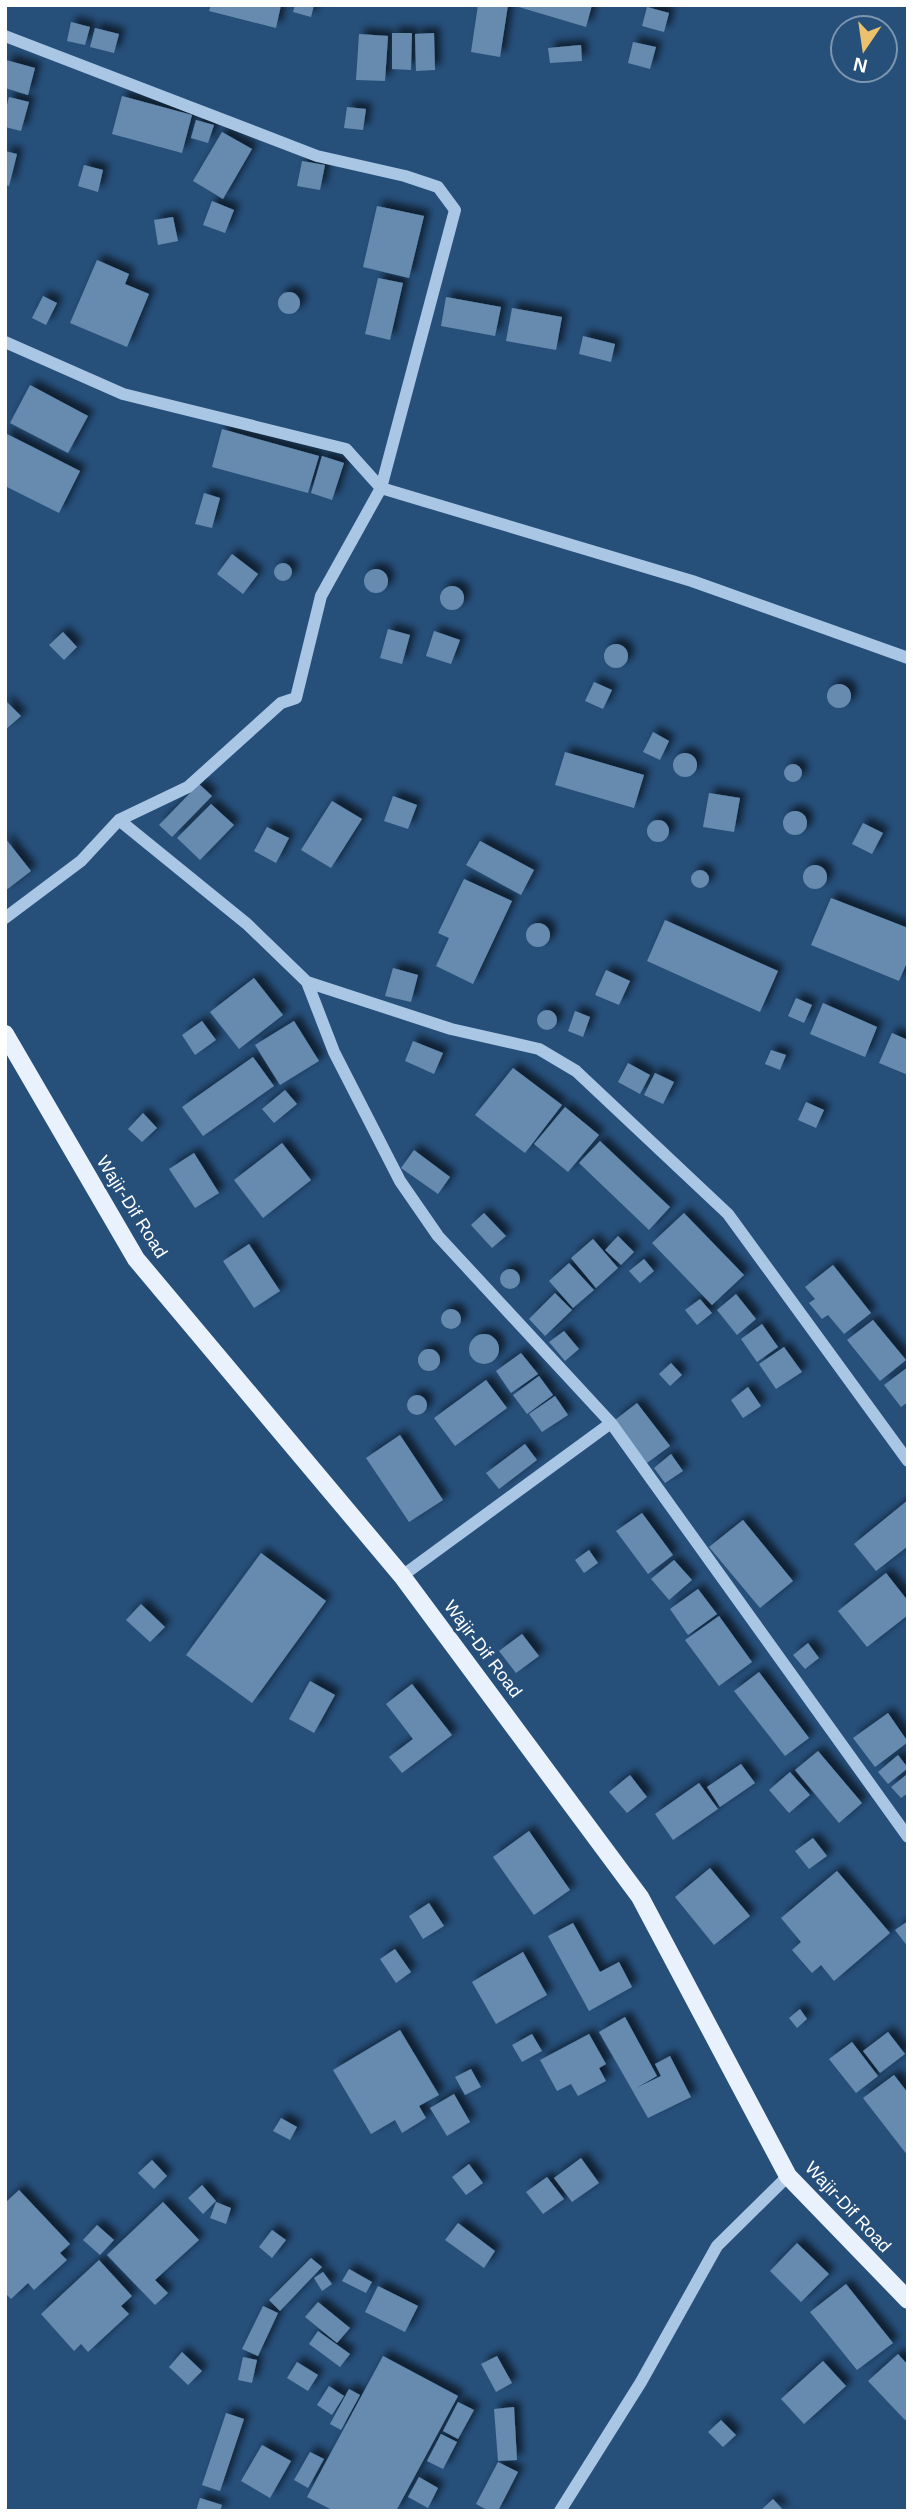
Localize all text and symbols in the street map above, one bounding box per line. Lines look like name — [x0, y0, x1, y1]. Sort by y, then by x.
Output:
north arrow — [829, 14, 899, 84]
text: N — [851, 53, 869, 77]
street label: Wajir-Dif Road — [93, 1152, 171, 1262]
street label: Wajir-Dif Road — [440, 1597, 526, 1701]
street label: Wajir-Dif Road — [801, 2158, 895, 2256]

